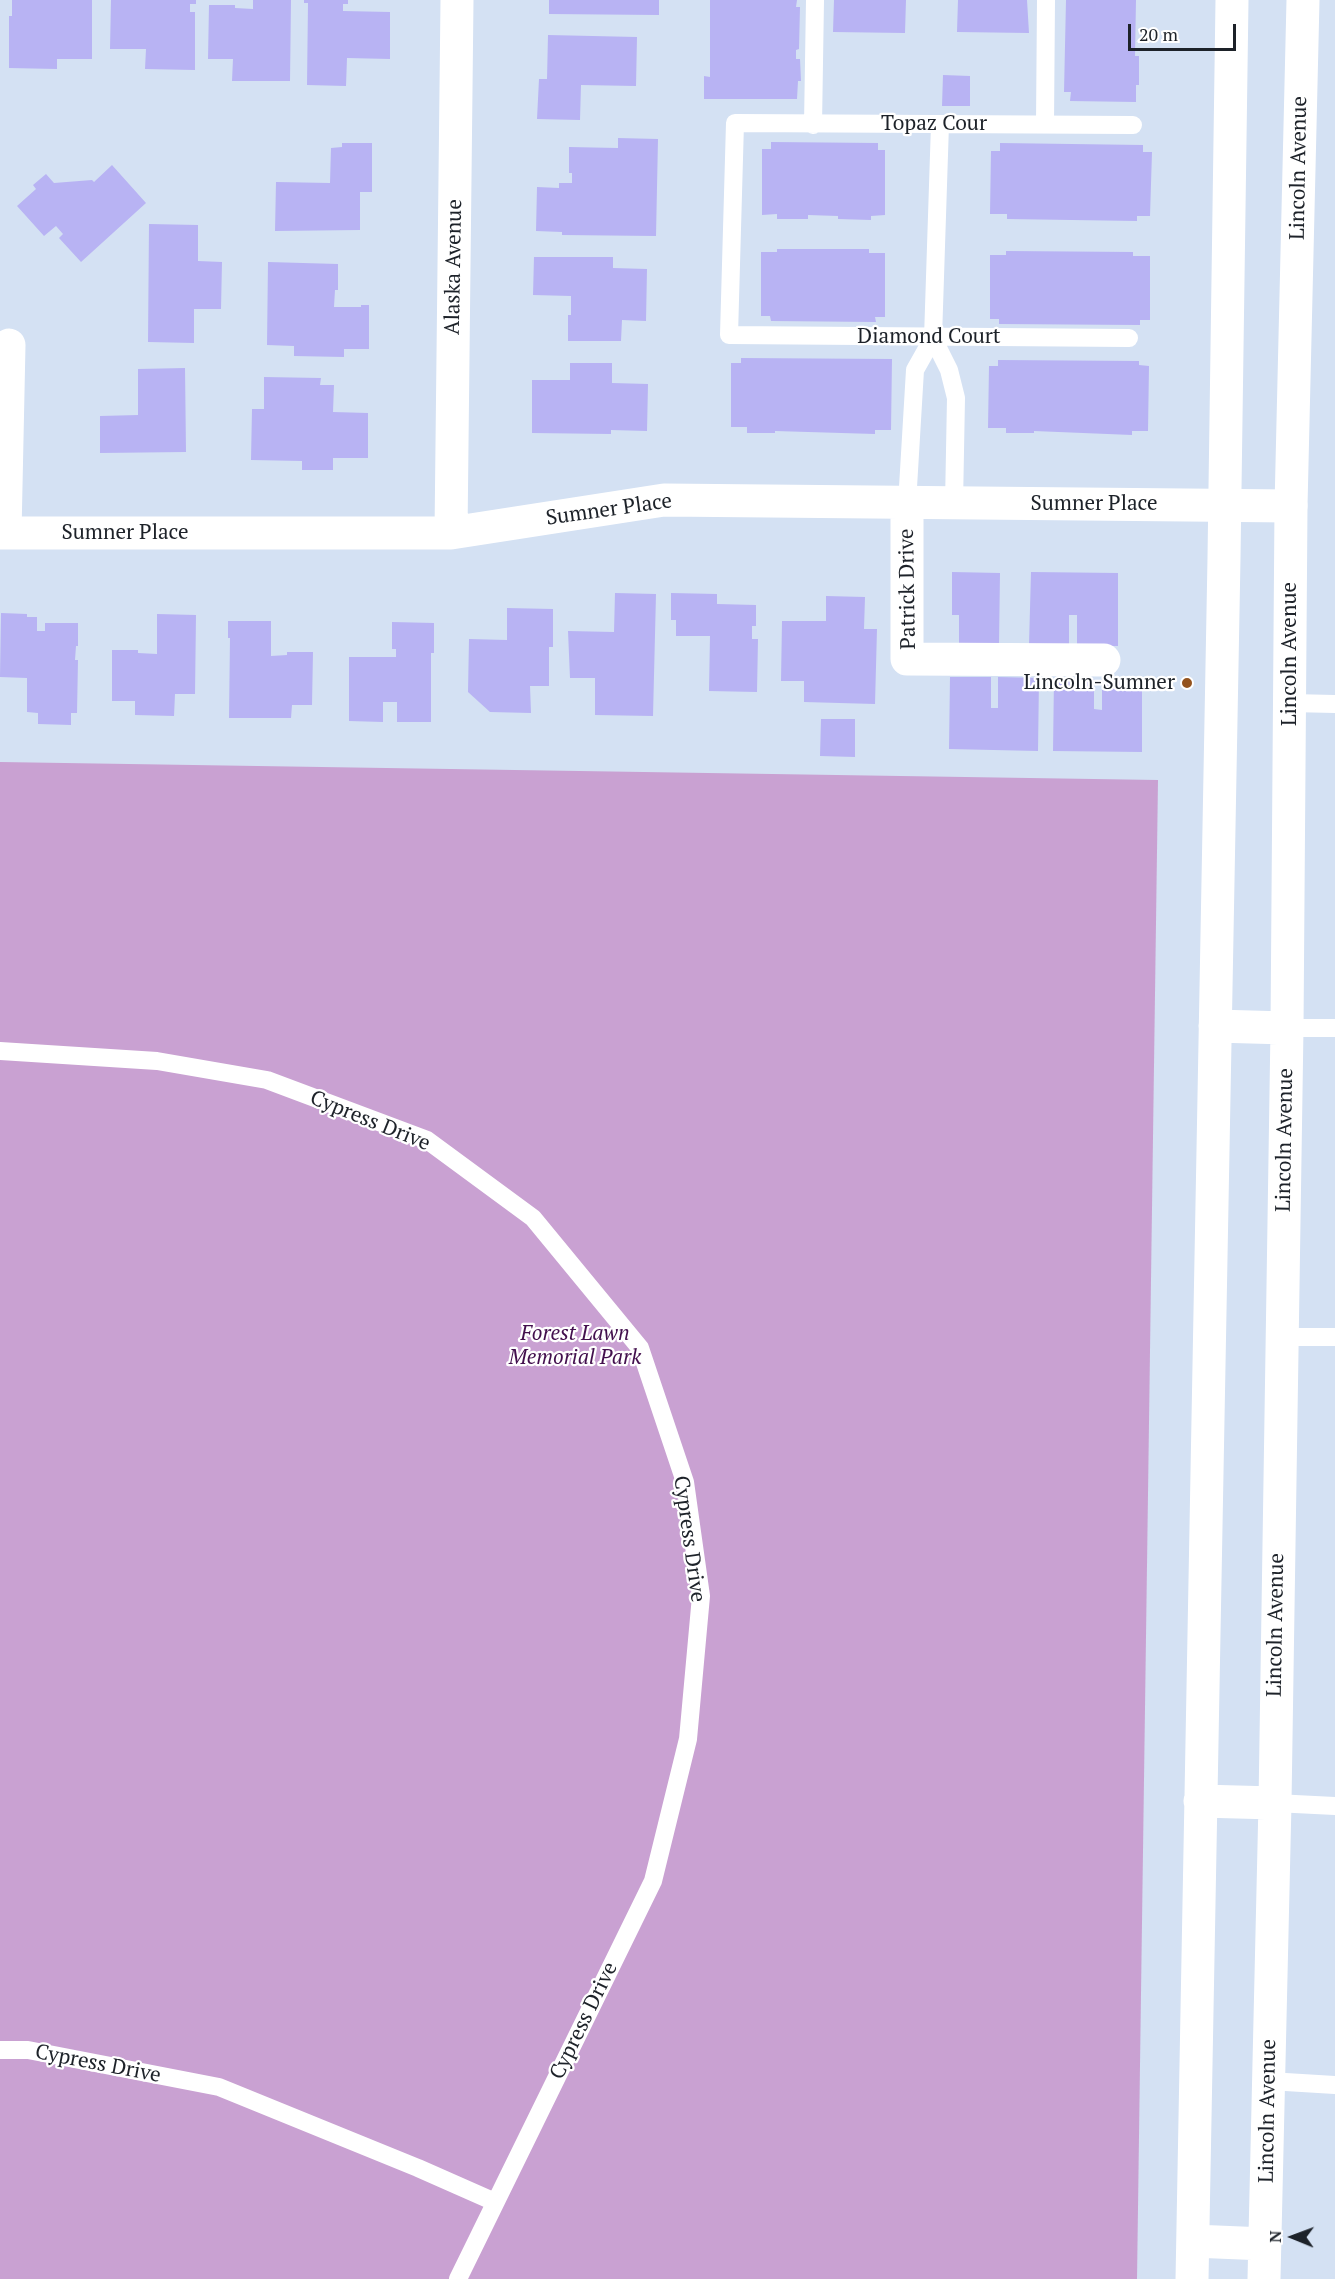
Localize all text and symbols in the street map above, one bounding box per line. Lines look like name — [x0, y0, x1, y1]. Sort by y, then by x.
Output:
scale bar — [1131, 12, 1239, 50]
text: 20 m — [1139, 22, 1178, 46]
street label: Lincoln Avenue — [1285, 96, 1313, 240]
street label: Topaz Cour — [881, 111, 987, 137]
street label: Alaska Avenue — [440, 199, 468, 335]
street label: Diamond Court — [857, 324, 1001, 350]
street label: Sumner Place — [544, 489, 674, 531]
street label: Sumner Place — [1030, 491, 1158, 517]
street label: Sumner Place — [61, 520, 189, 546]
street label: Patrick Drive — [894, 528, 922, 650]
street label: Lincoln Avenue — [1277, 582, 1303, 726]
place label: Lincoln-Sumner — [1023, 670, 1175, 696]
marker: Lincoln-Sumner — [1180, 676, 1194, 690]
street label: Lincoln Avenue — [1271, 1068, 1299, 1212]
street label: Cypress Drive — [306, 1085, 434, 1157]
park label: Forest Lawn Memorial Park — [509, 1321, 641, 1371]
street label: Cypress Drive — [668, 1474, 710, 1604]
street label: Lincoln Avenue — [1262, 1553, 1290, 1697]
street label: Cypress Drive — [545, 1958, 623, 2084]
street label: Cypress Drive — [33, 2039, 163, 2089]
street label: Lincoln Avenue — [1254, 2039, 1282, 2183]
north arrow — [1263, 2207, 1323, 2267]
text: N — [1264, 2230, 1286, 2243]

